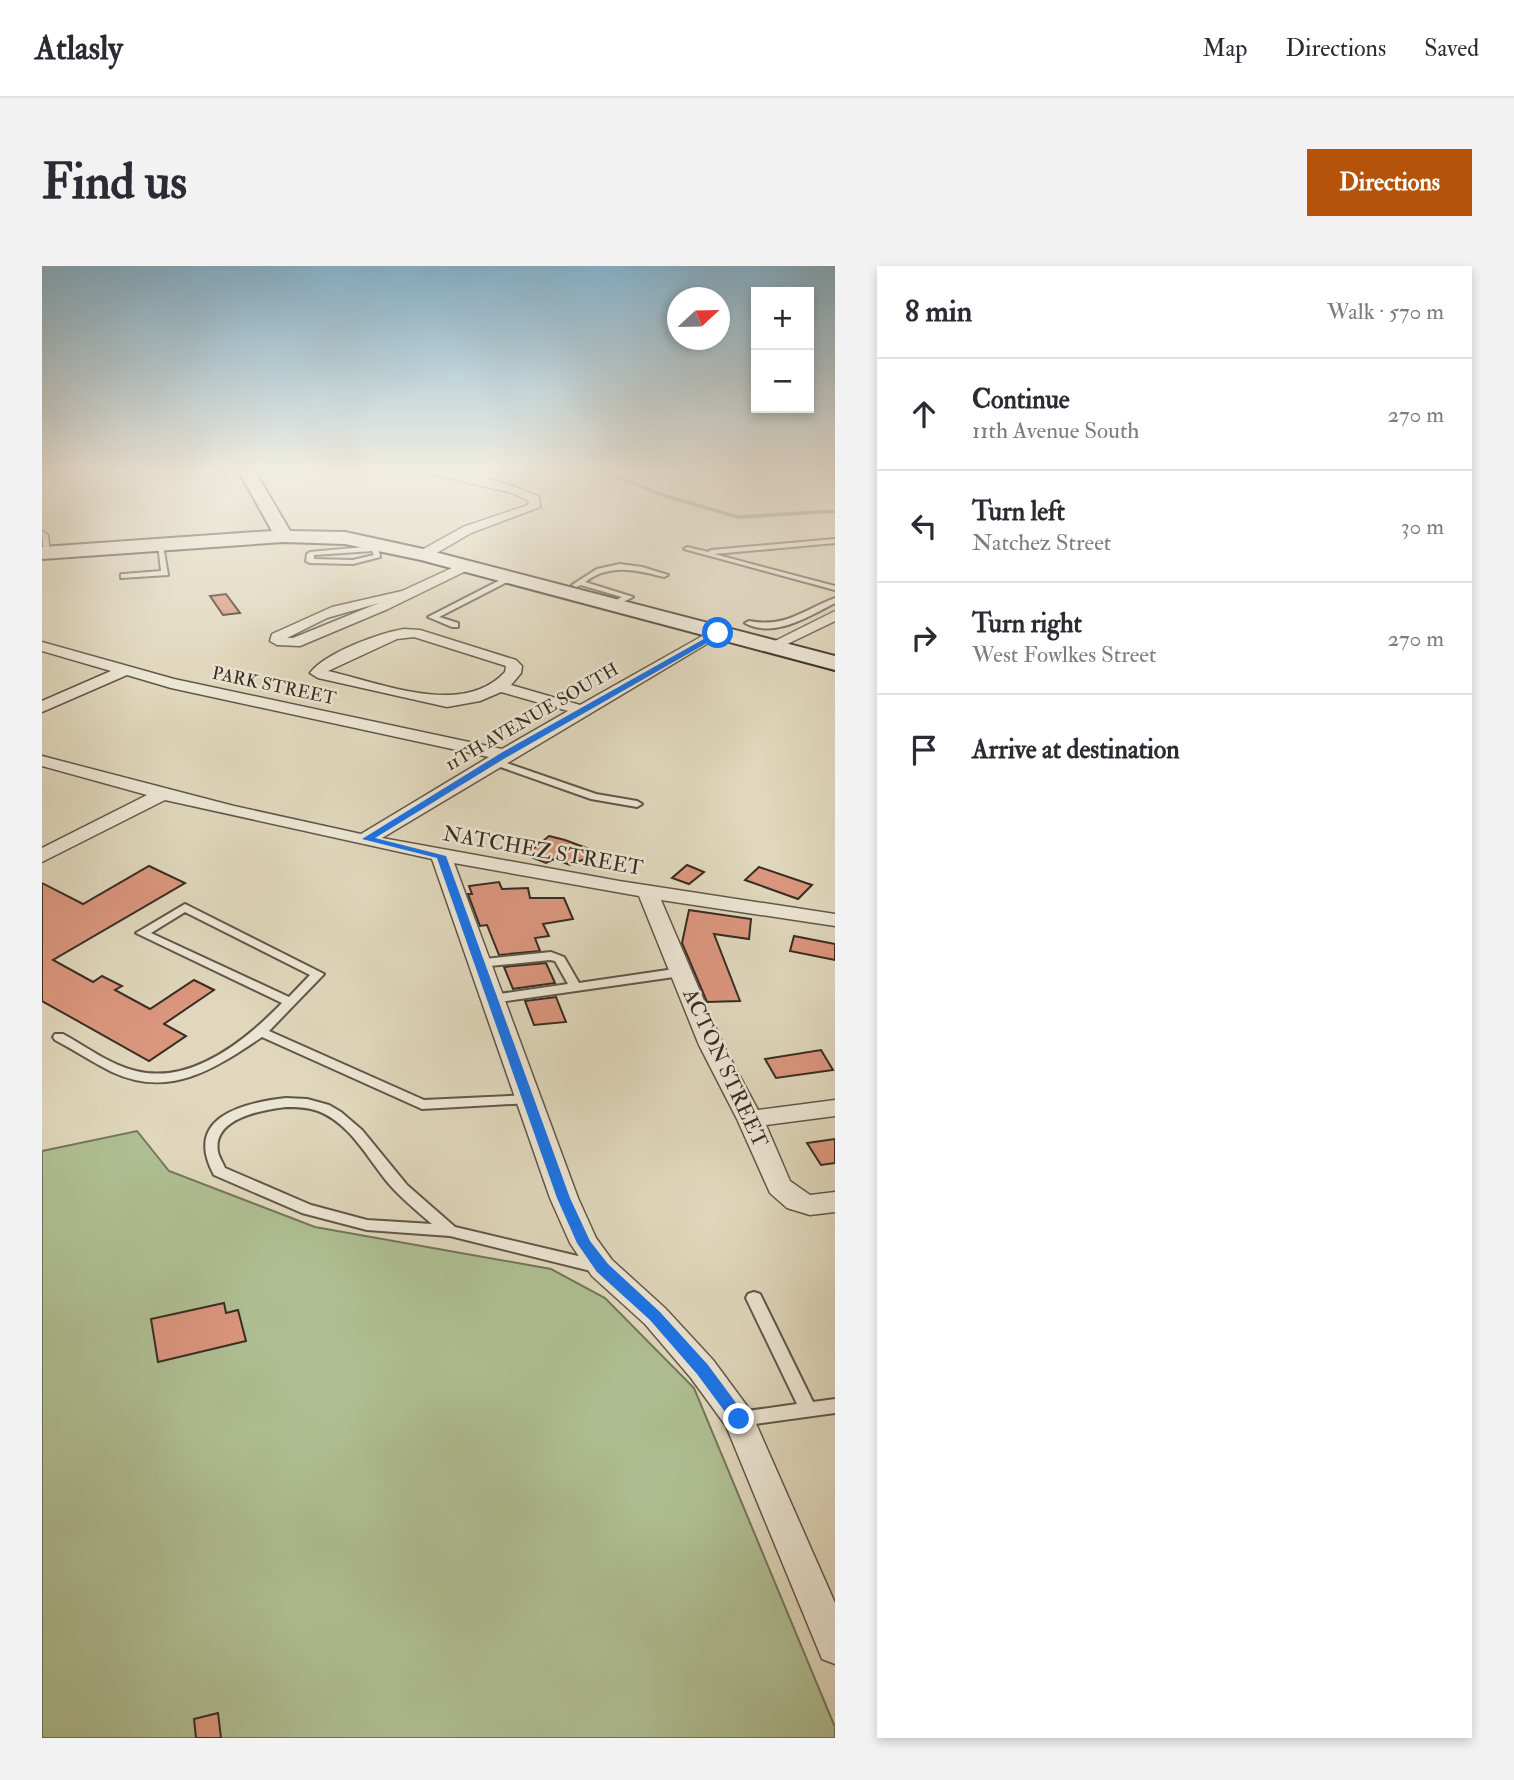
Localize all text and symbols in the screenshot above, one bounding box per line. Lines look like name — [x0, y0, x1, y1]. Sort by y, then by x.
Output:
text: Atlasly — [35, 28, 123, 69]
text: Map — [1202, 33, 1247, 64]
text: Directions — [1285, 33, 1386, 64]
text: Saved — [1424, 33, 1479, 64]
button: Directions — [1307, 149, 1472, 216]
text: Find us — [42, 152, 187, 213]
north arrow — [667, 287, 730, 350]
map controls — [751, 287, 814, 413]
button: + — [751, 287, 814, 350]
text: 8 min — [905, 293, 972, 330]
text: Walk · 570 m — [1327, 297, 1444, 326]
button: − — [751, 350, 814, 413]
text: Continue — [972, 384, 1070, 416]
icon: ahead — [905, 395, 943, 433]
text: 270 m — [1387, 400, 1444, 429]
text: 11th Avenue South — [972, 416, 1139, 445]
text: Turn left — [972, 496, 1065, 528]
icon: left — [905, 507, 943, 545]
text: 30 m — [1401, 512, 1444, 541]
text: Natchez Street — [972, 528, 1111, 557]
text: Turn right — [972, 608, 1082, 640]
route start — [702, 617, 733, 648]
icon: right — [905, 619, 943, 657]
text: 270 m — [1387, 624, 1444, 653]
text: West Fowlkes Street — [972, 640, 1156, 669]
street label: 11TH AVENUE SOUTH — [441, 658, 623, 776]
street label: PARK STREET — [210, 662, 339, 711]
icon: arrive — [905, 731, 943, 769]
text: Arrive at destination — [972, 734, 1180, 766]
street label: NATCHEZ STREET — [441, 820, 646, 882]
street label: ACTON STREET — [676, 983, 774, 1152]
route end — [723, 1403, 754, 1434]

